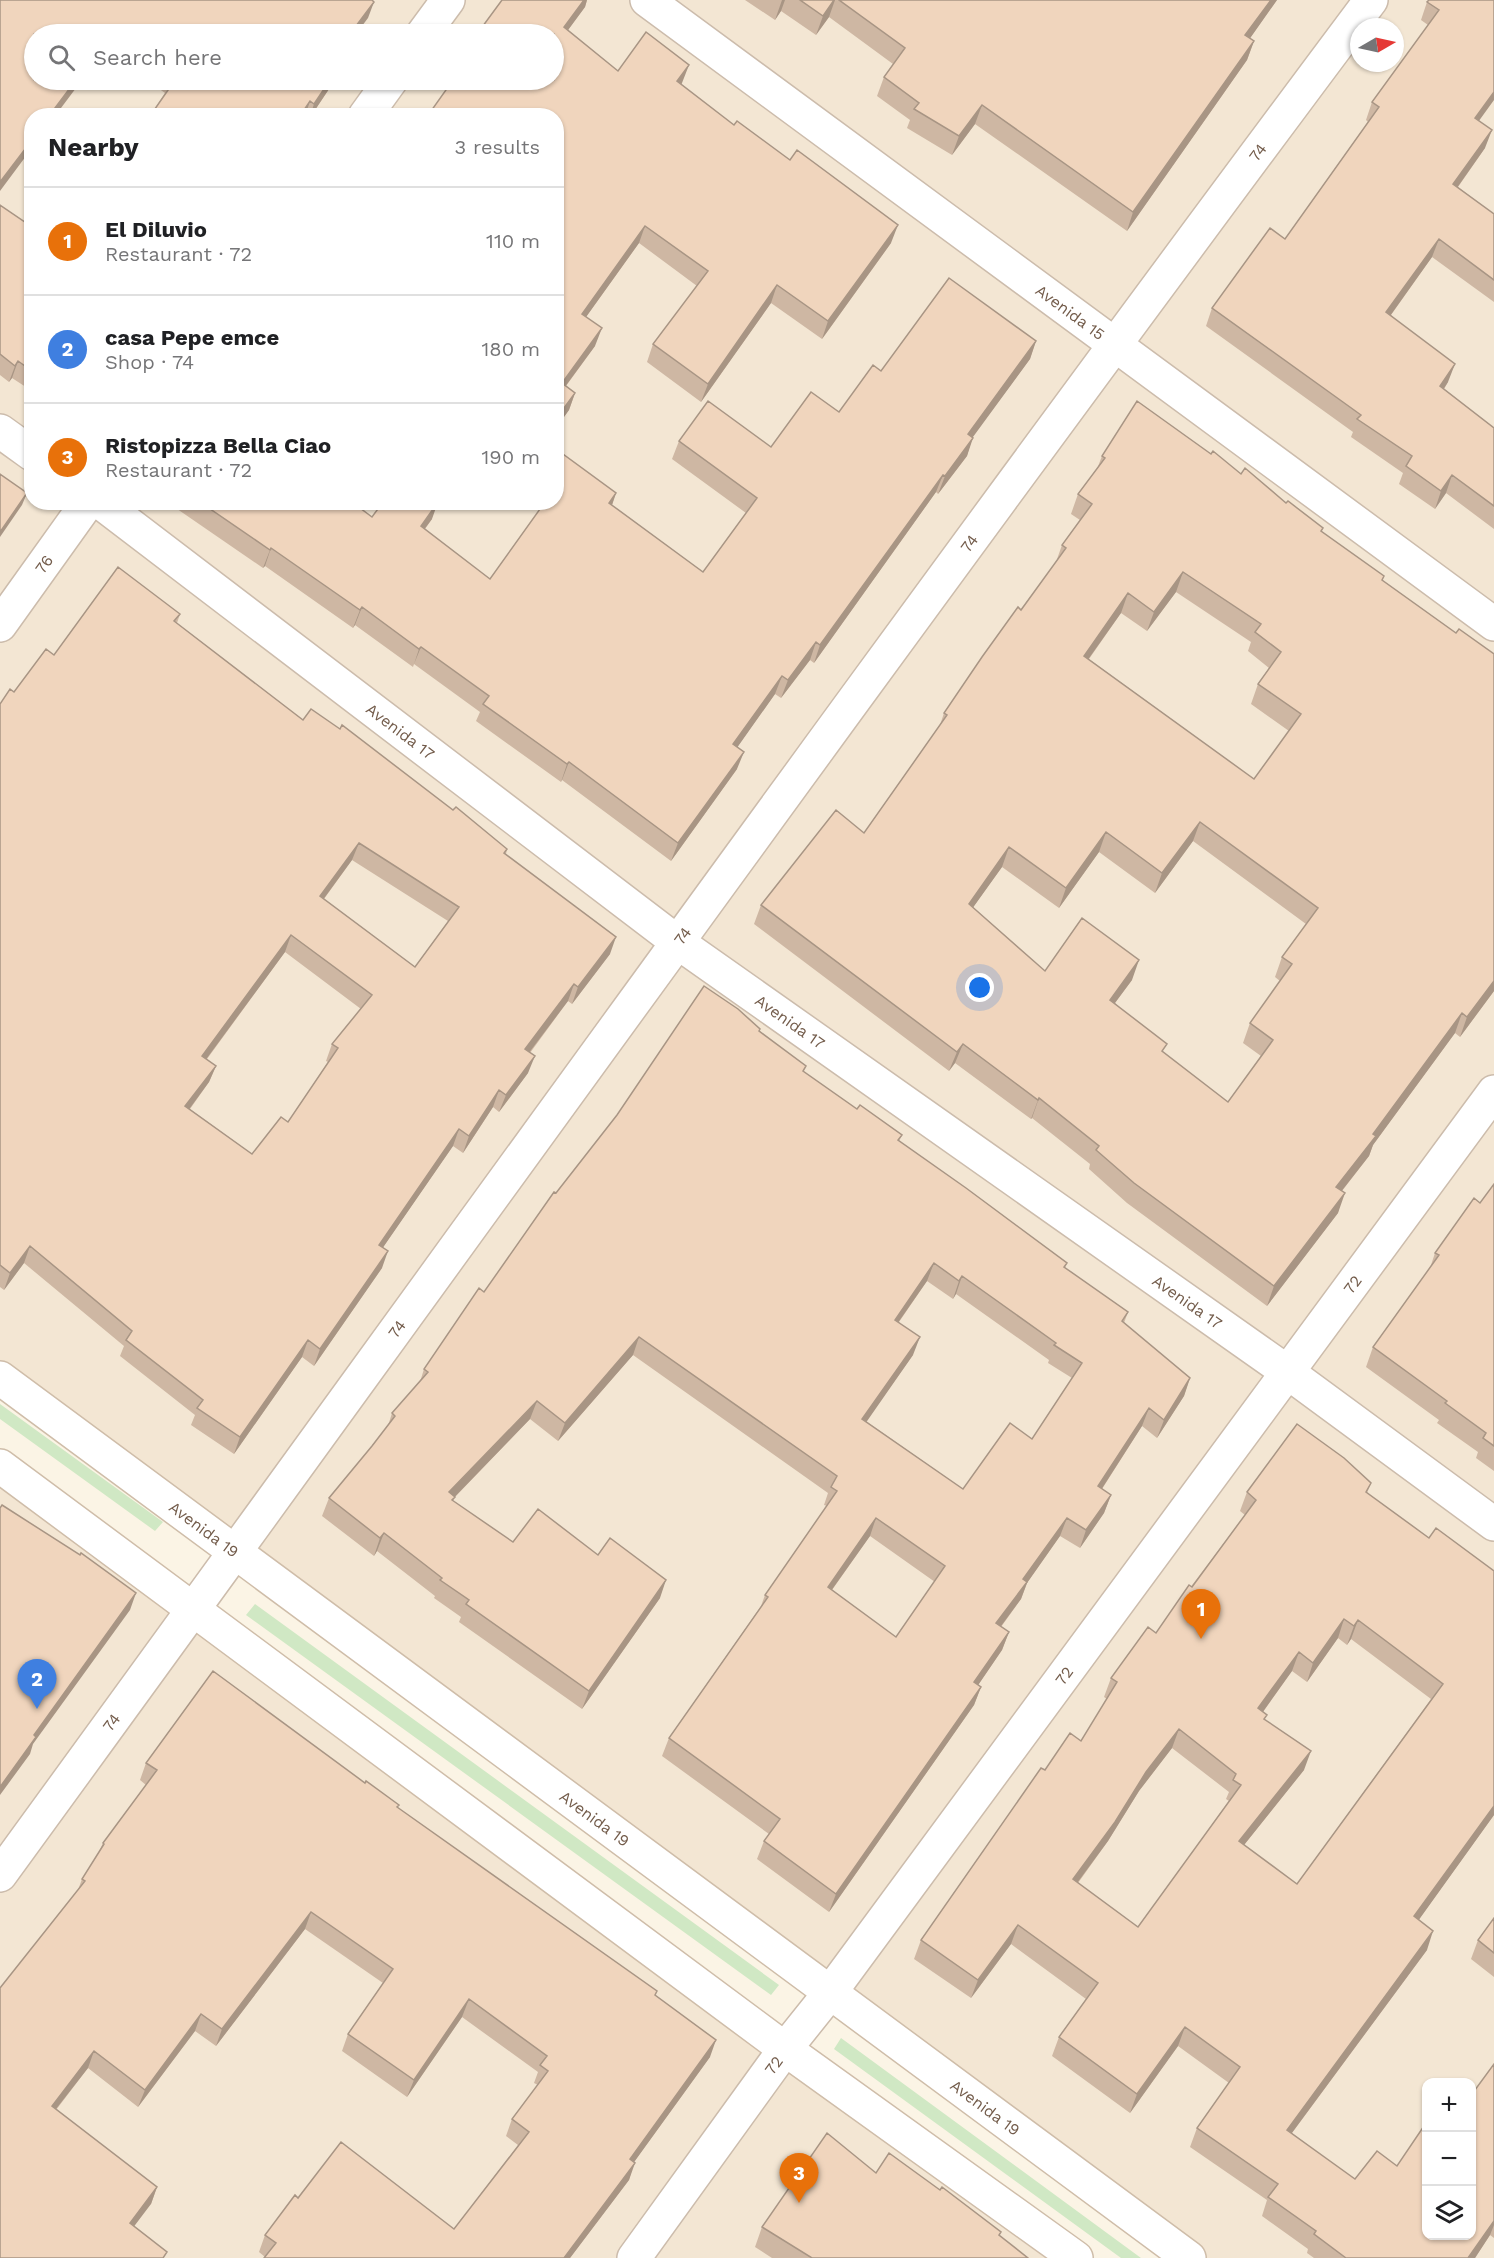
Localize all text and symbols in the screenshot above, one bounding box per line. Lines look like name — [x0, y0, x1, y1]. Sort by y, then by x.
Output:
north arrow — [1350, 18, 1404, 72]
search box — [24, 24, 564, 90]
icon: search — [45, 41, 78, 74]
text: Search here — [93, 45, 222, 70]
text: Nearby — [48, 132, 139, 162]
text: 3 results — [455, 135, 540, 159]
street label: 74 — [1245, 139, 1271, 165]
text: El Diluvio — [105, 217, 207, 242]
text: 1 — [63, 229, 72, 253]
text: 110 m — [486, 229, 540, 253]
text: Restaurant · 72 — [105, 242, 252, 266]
street label: Avenida 15 — [1032, 280, 1109, 344]
text: casa Pepe emce — [105, 325, 279, 350]
text: 2 — [62, 337, 73, 361]
text: 180 m — [482, 337, 540, 361]
text: Shop · 74 — [105, 350, 194, 374]
text: Ristopizza Bella Ciao — [105, 433, 331, 458]
text: 3 — [62, 445, 73, 469]
text: 190 m — [482, 445, 540, 469]
text: Restaurant · 72 — [105, 458, 252, 482]
street label: 74 — [956, 530, 982, 556]
street label: 76 — [31, 551, 57, 577]
street label: Avenida 17 — [363, 699, 439, 763]
street label: 74 — [669, 923, 695, 948]
your location — [965, 973, 994, 1002]
street label: Avenida 17 — [752, 990, 829, 1053]
street label: Avenida 17 — [1149, 1270, 1226, 1333]
street label: 72 — [1339, 1271, 1365, 1297]
street label: 74 — [384, 1316, 410, 1342]
street label: Avenida 19 — [166, 1497, 243, 1561]
pin: 1 — [1182, 1590, 1220, 1639]
pin: 2 — [18, 1660, 57, 1709]
street label: 72 — [1051, 1662, 1077, 1688]
street label: 74 — [98, 1709, 124, 1735]
street label: Avenida 19 — [556, 1786, 633, 1850]
street label: 72 — [760, 2052, 786, 2078]
street label: Avenida 19 — [947, 2075, 1024, 2139]
map controls — [1422, 2078, 1476, 2240]
button: + — [1422, 2078, 1476, 2132]
button: − — [1422, 2132, 1476, 2186]
pin: 3 — [780, 2154, 818, 2203]
button: layers — [1422, 2186, 1476, 2240]

